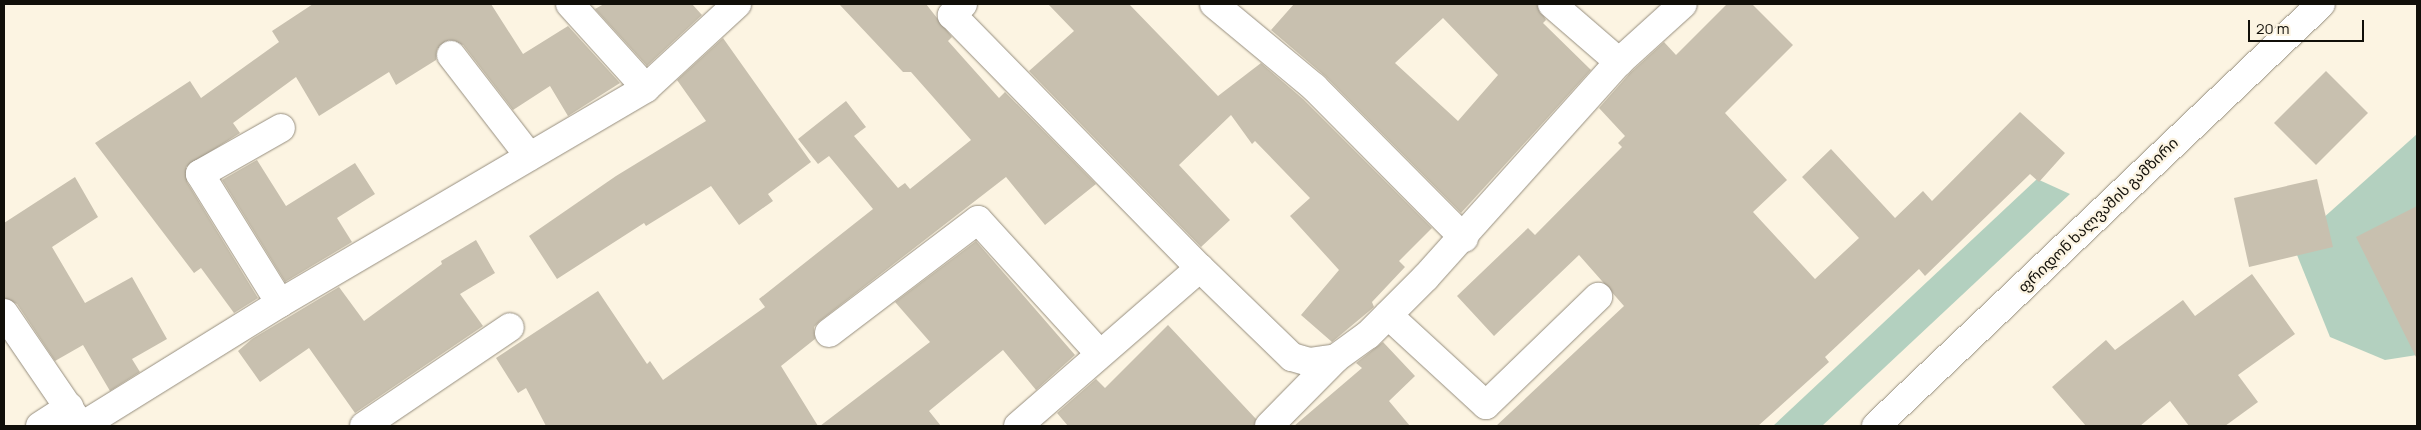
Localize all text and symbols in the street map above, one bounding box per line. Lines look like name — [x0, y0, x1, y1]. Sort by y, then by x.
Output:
scale bar — [2251, 10, 2367, 42]
text: 20 m — [2256, 18, 2289, 39]
street label: ფრიდონ ხალვაშის გამზირი — [2014, 134, 2182, 296]

